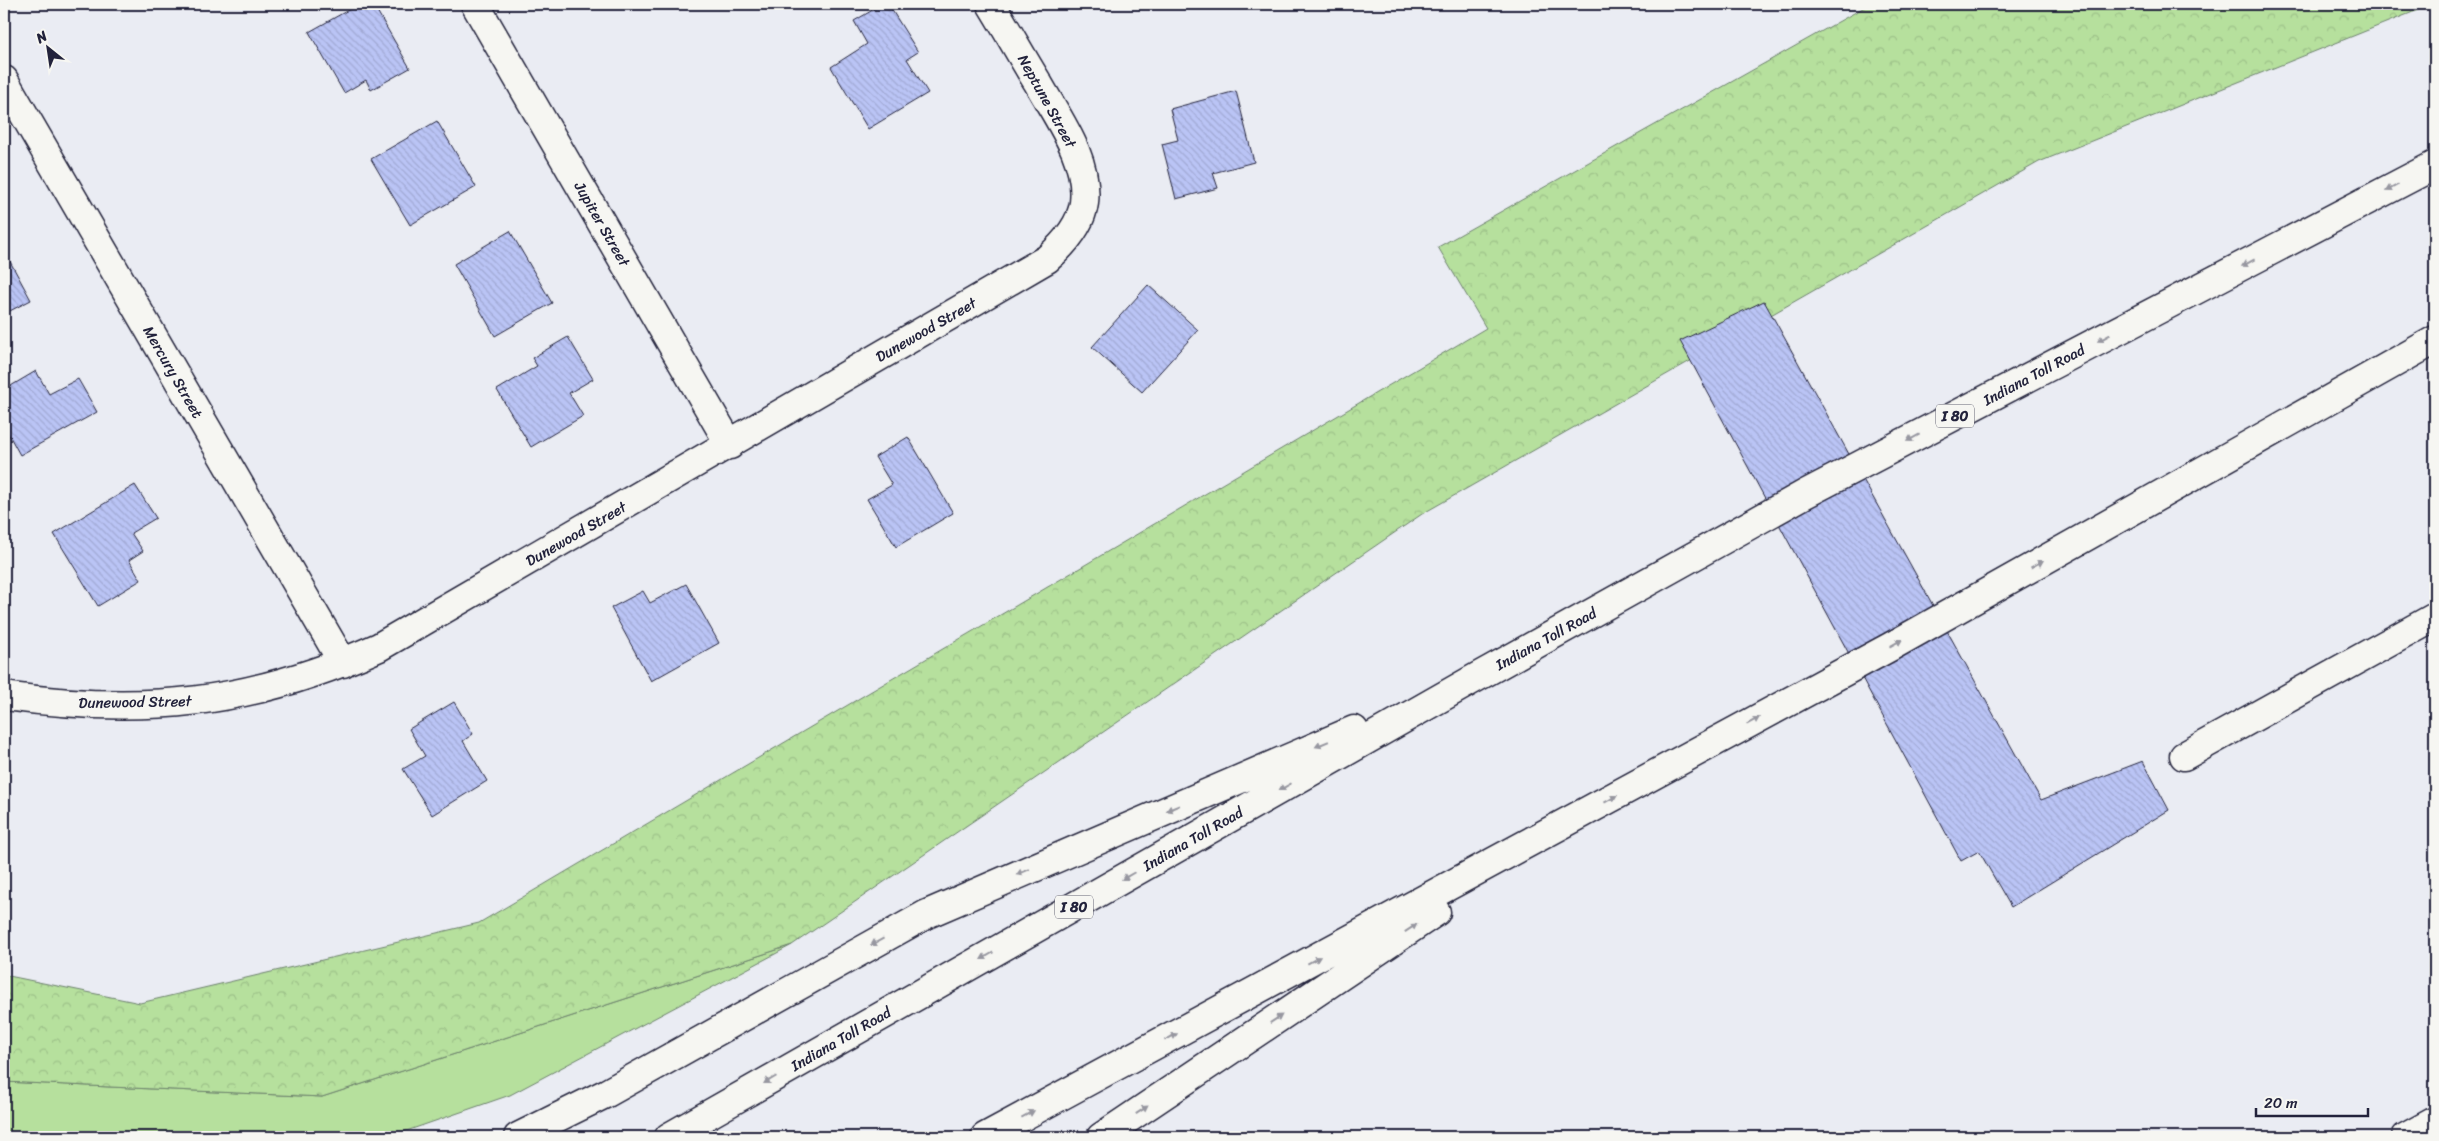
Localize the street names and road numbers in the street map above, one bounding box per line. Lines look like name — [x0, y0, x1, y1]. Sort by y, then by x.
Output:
street label: Neptune Street — [1011, 49, 1084, 153]
street label: Jupiter Street — [567, 176, 637, 272]
street label: Dunewood Street — [871, 290, 982, 370]
street label: Mercury Street — [136, 321, 210, 424]
street label: Indiana Toll Road — [1977, 337, 2091, 413]
road number: I 80 — [1936, 404, 1974, 428]
street label: Dunewood Street — [521, 494, 632, 574]
street label: Indiana Toll Road — [1490, 600, 1602, 678]
street label: Dunewood Street — [78, 688, 193, 716]
street label: Indiana Toll Road — [1137, 799, 1249, 879]
road number: I 80 — [1055, 896, 1093, 919]
street label: Indiana Toll Road — [785, 999, 897, 1079]

